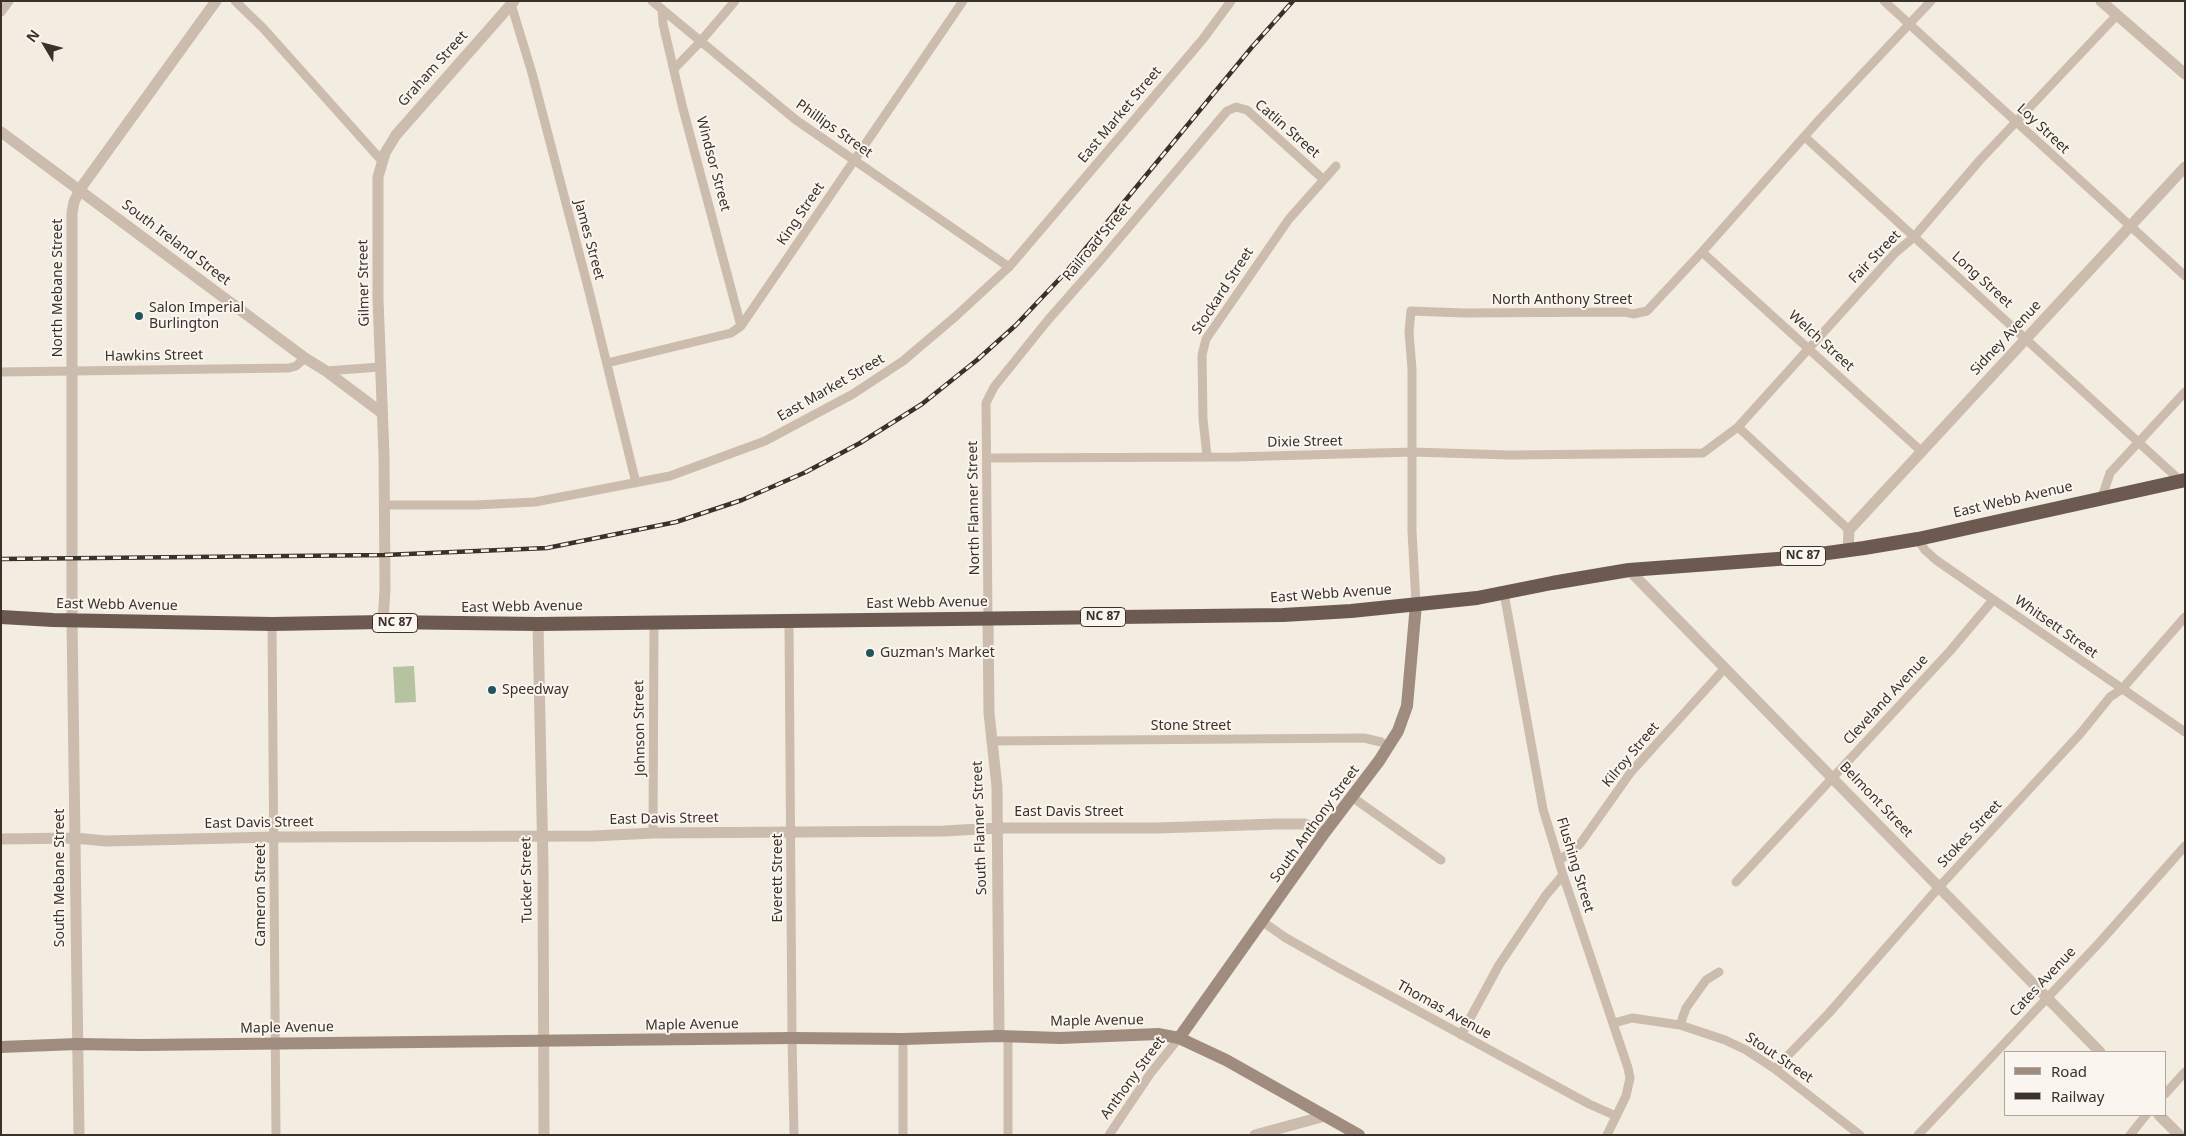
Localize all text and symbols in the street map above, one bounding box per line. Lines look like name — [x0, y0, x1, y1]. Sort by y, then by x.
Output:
north arrow — [20, 20, 70, 70]
text: N — [22, 25, 44, 46]
street label: Graham Street — [395, 28, 471, 110]
street label: East Market Street — [1075, 63, 1165, 167]
street label: Phillips Street — [792, 96, 876, 162]
street label: Catlin Street — [1251, 96, 1323, 162]
street label: Loy Street — [2013, 101, 2073, 157]
street label: Windsor Street — [692, 115, 734, 213]
street label: King Street — [774, 179, 828, 249]
street label: South Ireland Street — [118, 197, 234, 289]
street label: James Street — [570, 198, 608, 282]
street label: Railroad Street — [1059, 199, 1135, 285]
street label: North Mebane Street — [50, 219, 66, 357]
street label: Fair Street — [1846, 227, 1904, 287]
street label: Gilmer Street — [355, 239, 373, 327]
street label: Stockard Street — [1189, 244, 1257, 338]
street label: Long Street — [1948, 248, 2016, 312]
street label: North Anthony Street — [1492, 292, 1632, 308]
street label: Sidney Avenue — [1967, 297, 2045, 379]
place label: Salon Imperial Burlington — [149, 300, 244, 332]
street label: Welch Street — [1785, 307, 1857, 375]
marker: Salon Imperial Burlington — [133, 310, 145, 322]
street label: Hawkins Street — [105, 347, 203, 365]
street label: East Market Street — [775, 351, 887, 425]
street label: Dixie Street — [1267, 433, 1343, 451]
street label: North Flanner Street — [964, 441, 984, 575]
street label: East Webb Avenue — [1952, 478, 2074, 522]
road number: NC 87 — [1780, 546, 1826, 566]
street label: East Webb Avenue — [1270, 581, 1392, 607]
street label: Whitsett Street — [2011, 592, 2101, 662]
street label: East Webb Avenue — [866, 594, 988, 612]
street label: East Webb Avenue — [56, 596, 178, 614]
street label: East Webb Avenue — [461, 598, 583, 616]
road number: NC 87 — [1080, 608, 1126, 626]
road number: NC 87 — [372, 614, 418, 632]
place label: Guzman's Market — [880, 645, 995, 661]
marker: Guzman's Market — [864, 647, 876, 659]
street label: Cleveland Avenue — [1840, 652, 1932, 748]
street label: Johnson Street — [631, 680, 649, 776]
place label: Speedway — [502, 682, 569, 698]
marker: Speedway — [486, 684, 498, 696]
street label: Stone Street — [1151, 718, 1231, 734]
street label: Kilroy Street — [1599, 719, 1663, 791]
street label: Belmont Street — [1836, 759, 1916, 841]
street label: South Flanner Street — [969, 760, 991, 896]
street label: South Anthony Street — [1267, 762, 1363, 886]
street label: Stokes Street — [1935, 797, 2005, 871]
street label: East Davis Street — [1014, 804, 1124, 820]
street label: South Mebane Street — [52, 809, 68, 947]
street label: East Davis Street — [609, 810, 719, 828]
street label: East Davis Street — [204, 814, 314, 832]
street label: Flushing Street — [1553, 815, 1597, 915]
street label: Everett Street — [770, 833, 786, 923]
street label: Tucker Street — [518, 837, 536, 923]
street label: Cameron Street — [253, 843, 269, 947]
street label: Cates Avenue — [2006, 944, 2080, 1020]
street label: Thomas Avenue — [1394, 977, 1494, 1043]
street label: Maple Avenue — [1050, 1012, 1144, 1030]
street label: Maple Avenue — [645, 1016, 739, 1034]
street label: Maple Avenue — [240, 1019, 334, 1037]
street label: Stout Street — [1742, 1029, 1816, 1087]
street label: Anthony Street — [1097, 1033, 1169, 1123]
legend — [2004, 1051, 2166, 1116]
text: Road — [2051, 1061, 2087, 1081]
text: Railway — [2051, 1086, 2104, 1106]

